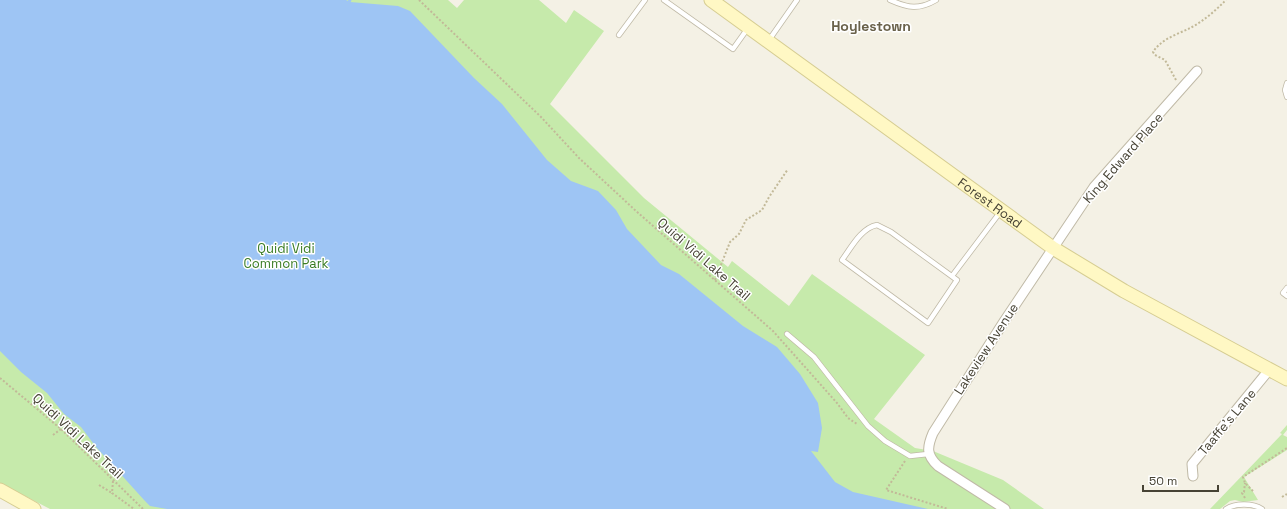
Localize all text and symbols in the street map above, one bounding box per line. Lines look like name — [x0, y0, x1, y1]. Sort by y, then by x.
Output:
district label: Hoylestown — [831, 17, 911, 35]
street label: King Edward Place — [1079, 109, 1167, 207]
street label: Forest Road — [955, 174, 1026, 232]
street label: Quidi Vidi Lake Trail — [654, 214, 754, 304]
park label: Quidi Vidi Common Park — [243, 240, 329, 272]
street label: Lakeview Avenue — [950, 300, 1022, 398]
street label: Taaffe's Lane — [1194, 385, 1260, 459]
street label: Quidi Vidi Lake Trail — [29, 390, 127, 482]
scale bar — [1143, 467, 1218, 493]
text: 50 m — [1149, 473, 1177, 489]

